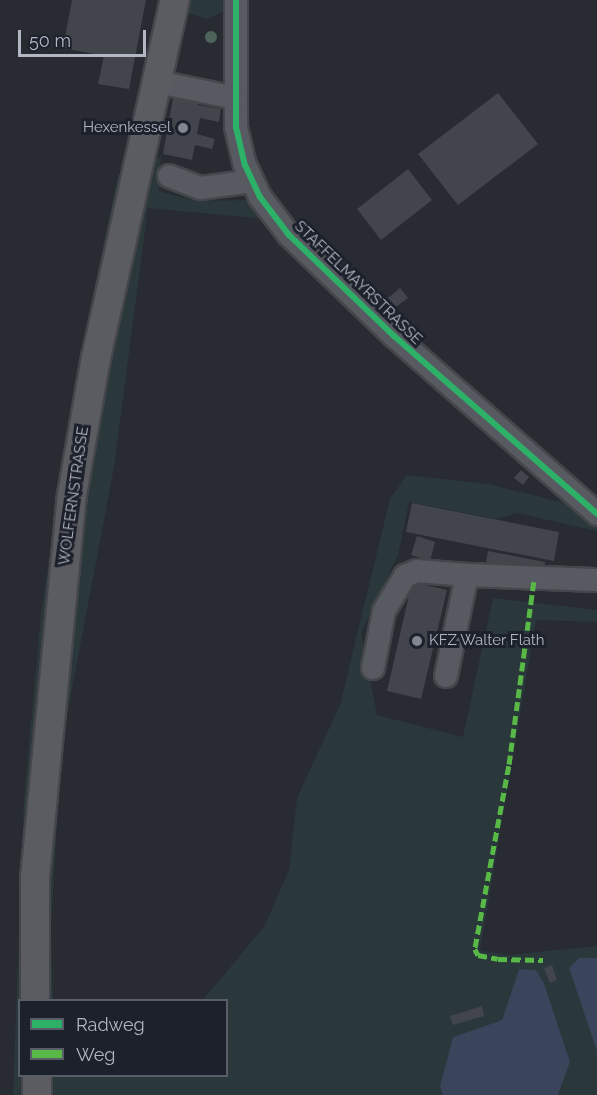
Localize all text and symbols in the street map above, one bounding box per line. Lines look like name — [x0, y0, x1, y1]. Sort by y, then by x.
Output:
scale bar — [21, 18, 148, 56]
text: 50 m — [29, 30, 71, 51]
place label: Hexenkessel — [83, 119, 171, 137]
marker: Hexenkessel — [176, 121, 190, 135]
street label: STAFFELMAYRSTRASSE — [291, 218, 425, 348]
street label: WOLFERNSTRASSE — [55, 425, 93, 567]
place label: KFZ Walter Flath — [429, 632, 545, 650]
marker: KFZ Walter Flath — [410, 634, 424, 648]
legend — [18, 999, 228, 1077]
text: Radweg — [76, 1014, 145, 1035]
text: Weg — [76, 1044, 115, 1065]

